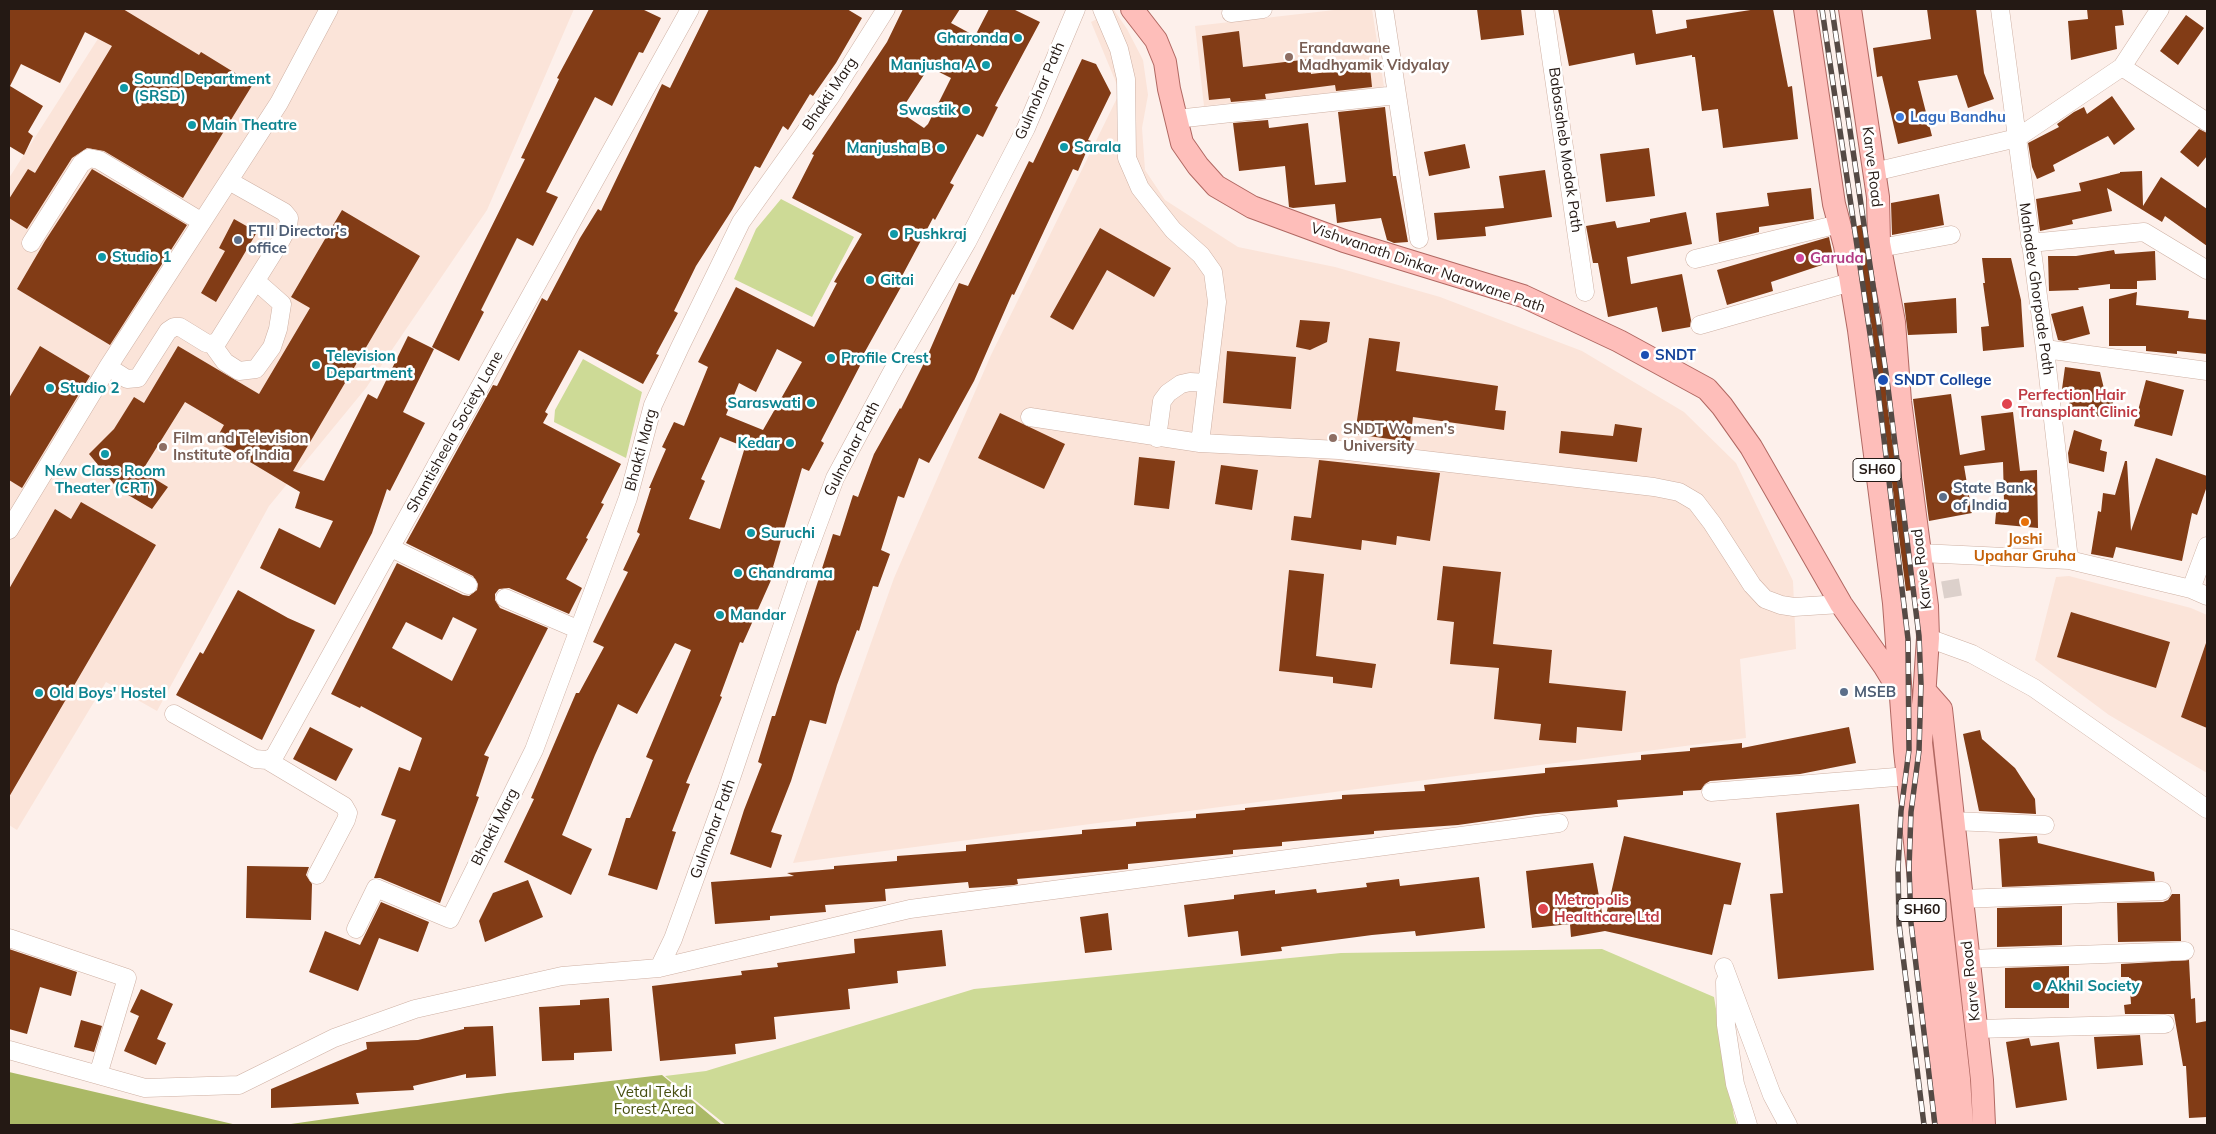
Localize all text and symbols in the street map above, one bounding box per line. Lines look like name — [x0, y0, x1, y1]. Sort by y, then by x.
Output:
place label: Gharonda — [936, 29, 1008, 47]
marker: Gharonda — [1012, 32, 1024, 44]
street label: Gulmohar Path — [1011, 39, 1069, 143]
place label: Erandawane Madhyamik Vidyalay — [1299, 39, 1449, 74]
marker: Erandawane Madhyamik Vidyalay — [1283, 51, 1295, 63]
street label: Bhakti Marg — [799, 54, 861, 134]
place label: Manjusha A — [891, 56, 976, 74]
marker: Manjusha A — [980, 59, 992, 71]
street label: Babasaheb Modak Path — [1544, 66, 1586, 234]
place label: Sound Department (SRSD) — [134, 70, 271, 105]
marker: Sound Department (SRSD) — [118, 82, 130, 94]
place label: Swastik — [899, 101, 956, 119]
marker: Swastik — [960, 104, 972, 116]
place label: Lagu Bandhu — [1910, 108, 2006, 126]
marker: Lagu Bandhu — [1894, 111, 1906, 123]
place label: Main Theatre — [202, 116, 297, 134]
marker: Main Theatre — [186, 119, 198, 131]
street label: Karve Road — [1858, 126, 1886, 208]
place label: Sarala — [1074, 138, 1121, 156]
place label: Manjusha B — [846, 139, 931, 157]
marker: Sarala — [1058, 141, 1070, 153]
marker: Manjusha B — [935, 142, 947, 154]
street label: Mahadev Ghorpade Path — [2015, 202, 2057, 376]
street label: Vishwanath Dinkar Narawane Path — [1308, 219, 1548, 317]
place label: FTII Director's office — [248, 222, 347, 257]
place label: Pushkraj — [904, 225, 967, 243]
marker: Pushkraj — [888, 228, 900, 240]
marker: FTII Director's office — [232, 234, 244, 246]
place label: Studio 1 — [112, 248, 171, 266]
place label: Garuda — [1810, 249, 1864, 267]
marker: Studio 1 — [96, 251, 108, 263]
marker: Garuda — [1794, 252, 1806, 264]
place label: Gitai — [880, 271, 914, 289]
marker: Gitai — [864, 274, 876, 286]
place label: SNDT — [1655, 346, 1696, 364]
place label: Television Department — [326, 347, 413, 382]
street label: Shantisheela Society Lane — [403, 348, 507, 516]
place label: Profile Crest — [841, 349, 928, 367]
marker: SNDT — [1639, 349, 1651, 361]
marker: Profile Crest — [825, 352, 837, 364]
marker: Television Department — [310, 359, 322, 371]
place label: SNDT College — [1894, 371, 1991, 389]
marker: SNDT College — [1876, 373, 1890, 387]
place label: Studio 2 — [60, 379, 119, 397]
marker: Studio 2 — [44, 382, 56, 394]
place label: Perfection Hair Transplant Clinic — [2018, 386, 2138, 421]
place label: Saraswati — [728, 394, 801, 412]
marker: Saraswati — [805, 397, 817, 409]
marker: Perfection Hair Transplant Clinic — [2000, 397, 2014, 411]
street label: Gulmohar Path — [820, 398, 884, 500]
street label: Bhakti Marg — [621, 407, 661, 493]
place label: SNDT Women's University — [1343, 420, 1455, 455]
place label: Film and Television Institute of India — [173, 429, 309, 464]
marker: SNDT Women's University — [1327, 432, 1339, 444]
place label: Kedar — [737, 434, 780, 452]
marker: Kedar — [784, 437, 796, 449]
marker: Film and Television Institute of India — [157, 441, 169, 453]
marker: New Class Room Theater (CRT) — [99, 448, 111, 460]
road number: SH60 — [1853, 458, 1901, 482]
place label: New Class Room Theater (CRT) — [45, 462, 165, 497]
place label: State Bank of India — [1953, 479, 2032, 514]
marker: State Bank of India — [1937, 491, 1949, 503]
marker: Joshi Upahar Gruha — [2019, 516, 2031, 528]
place label: Suruchi — [761, 524, 815, 542]
marker: Suruchi — [745, 527, 757, 539]
street label: Karve Road — [1908, 528, 1936, 610]
place label: Joshi Upahar Gruha — [1974, 530, 2076, 565]
place label: Chandrama — [748, 564, 833, 582]
marker: Chandrama — [732, 567, 744, 579]
place label: Mandar — [730, 606, 786, 624]
marker: Mandar — [714, 609, 726, 621]
place label: MSEB — [1854, 683, 1896, 701]
place label: Old Boys' Hostel — [49, 684, 166, 702]
marker: MSEB — [1838, 686, 1850, 698]
marker: Old Boys' Hostel — [33, 687, 45, 699]
street label: Gulmohar Path — [687, 777, 739, 881]
street label: Bhakti Marg — [468, 785, 522, 869]
place label: Metropolis Healthcare Ltd — [1554, 891, 1660, 926]
road number: SH60 — [1898, 898, 1946, 922]
marker: Metropolis Healthcare Ltd — [1536, 902, 1550, 916]
street label: Karve Road — [1958, 940, 1984, 1022]
place label: Akhil Society — [2047, 977, 2140, 995]
marker: Akhil Society — [2031, 980, 2043, 992]
park label: Vetal Tekdi Forest Area — [614, 1083, 694, 1118]

